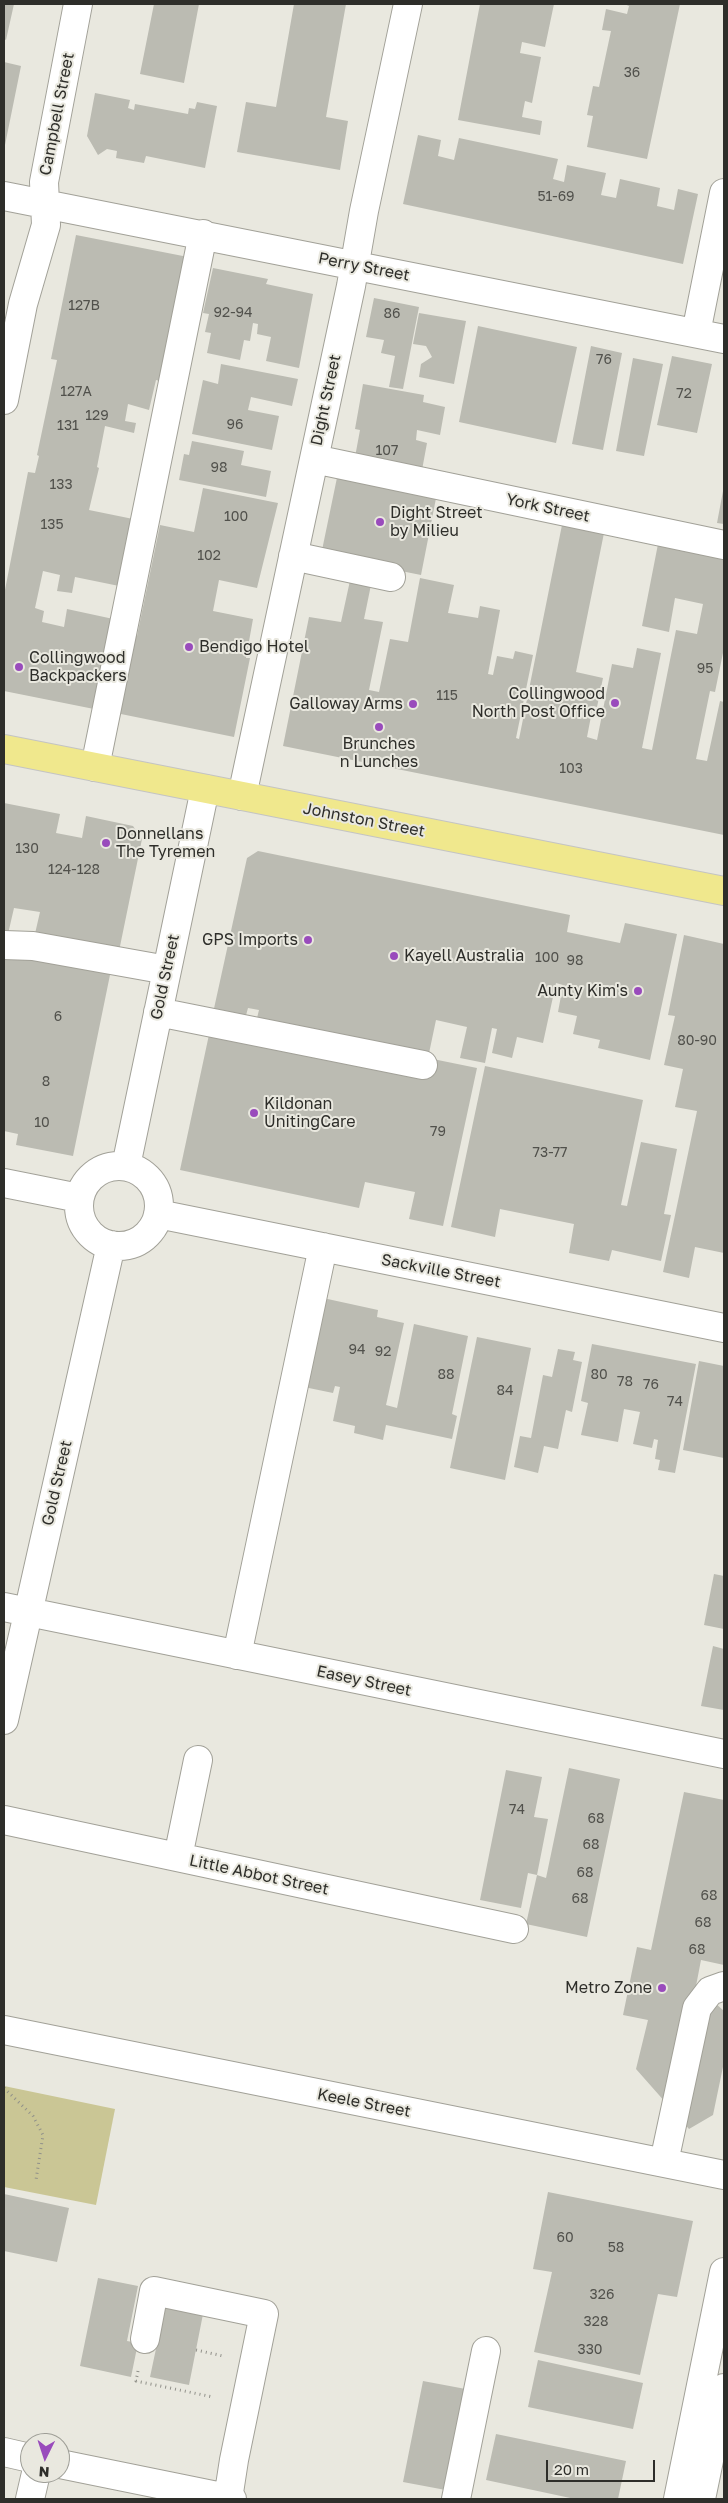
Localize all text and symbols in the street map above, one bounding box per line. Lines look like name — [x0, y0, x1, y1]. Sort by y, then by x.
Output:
street label: Campbell Street — [36, 51, 78, 177]
house number: 36 — [624, 65, 640, 81]
house number: 51-69 — [537, 189, 575, 205]
street label: Perry Street — [317, 249, 411, 285]
house number: 127B — [68, 298, 100, 314]
house number: 92-94 — [214, 305, 252, 321]
house number: 86 — [383, 306, 401, 322]
house number: 76 — [596, 352, 612, 368]
street label: Dight Street — [307, 353, 345, 447]
house number: 127A — [60, 384, 92, 400]
house number: 72 — [676, 386, 692, 402]
house number: 129 — [85, 408, 109, 424]
house number: 96 — [227, 417, 243, 433]
house number: 131 — [57, 418, 79, 434]
house number: 107 — [376, 443, 398, 459]
house number: 98 — [210, 460, 228, 476]
house number: 133 — [49, 477, 73, 493]
street label: York Street — [504, 490, 592, 526]
place label: Dight Street by Milieu — [390, 503, 483, 541]
house number: 100 — [224, 509, 248, 525]
marker: Dight Street by Milieu — [374, 516, 386, 528]
house number: 135 — [40, 517, 64, 533]
house number: 102 — [197, 548, 221, 564]
place label: Bendigo Hotel — [199, 637, 309, 657]
marker: Bendigo Hotel — [183, 641, 195, 653]
place label: Collingwood Backpackers — [29, 648, 127, 686]
marker: Collingwood Backpackers — [13, 661, 25, 673]
house number: 95 — [697, 661, 713, 677]
place label: Collingwood North Post Office — [472, 684, 605, 722]
house number: 115 — [436, 688, 458, 704]
place label: Galloway Arms — [289, 694, 403, 714]
marker: Collingwood North Post Office — [609, 697, 621, 709]
marker: Galloway Arms — [407, 698, 419, 710]
marker: Brunches n Lunches — [373, 721, 385, 733]
place label: Brunches n Lunches — [340, 734, 418, 772]
house number: 103 — [559, 761, 583, 777]
street label: Johnston Street — [301, 799, 427, 841]
place label: Donnellans The Tyremen — [116, 824, 215, 862]
marker: Donnellans The Tyremen — [100, 837, 112, 849]
house number: 130 — [15, 841, 39, 857]
house number: 124-128 — [48, 862, 100, 878]
place label: GPS Imports — [202, 930, 298, 950]
street label: Gold Street — [147, 932, 183, 1022]
marker: GPS Imports — [302, 934, 314, 946]
place label: Kayell Australia — [404, 946, 524, 966]
marker: Kayell Australia — [388, 950, 400, 962]
house number: 100 — [535, 950, 559, 966]
house number: 98 — [566, 953, 584, 969]
place label: Aunty Kim's — [537, 981, 628, 1001]
marker: Aunty Kim's — [632, 985, 644, 997]
house number: 6 — [54, 1009, 62, 1025]
house number: 80-90 — [677, 1033, 717, 1049]
house number: 8 — [42, 1074, 50, 1090]
place label: Kildonan UnitingCare — [264, 1094, 355, 1132]
marker: Kildonan UnitingCare — [248, 1107, 260, 1119]
house number: 10 — [34, 1115, 50, 1131]
house number: 79 — [430, 1124, 446, 1140]
house number: 73-77 — [533, 1145, 567, 1161]
street label: Sackville Street — [380, 1250, 502, 1292]
house number: 94 — [348, 1342, 366, 1358]
house number: 92 — [375, 1344, 391, 1360]
house number: 88 — [437, 1367, 455, 1383]
house number: 80 — [590, 1367, 608, 1383]
house number: 78 — [617, 1374, 633, 1390]
house number: 76 — [643, 1377, 659, 1393]
house number: 84 — [496, 1383, 514, 1399]
house number: 74 — [667, 1394, 683, 1410]
street label: Gold Street — [38, 1438, 76, 1528]
street label: Easey Street — [315, 1662, 413, 1700]
house number: 74 — [509, 1802, 525, 1818]
house number: 68 — [587, 1811, 605, 1827]
house number: 68 — [582, 1837, 600, 1853]
street label: Little Abbot Street — [188, 1851, 330, 1899]
house number: 68 — [576, 1865, 594, 1881]
house number: 68 — [700, 1888, 718, 1904]
house number: 68 — [571, 1891, 589, 1907]
house number: 68 — [694, 1915, 712, 1931]
house number: 68 — [688, 1942, 706, 1958]
place label: Metro Zone — [565, 1978, 652, 1998]
marker: Metro Zone — [656, 1982, 668, 1994]
street label: Keele Street — [316, 2085, 412, 2121]
house number: 60 — [556, 2230, 574, 2246]
house number: 58 — [608, 2240, 624, 2256]
house number: 326 — [590, 2287, 614, 2303]
house number: 328 — [584, 2314, 608, 2330]
house number: 330 — [577, 2342, 603, 2358]
north arrow — [20, 2433, 70, 2483]
scale bar — [548, 2450, 657, 2482]
text: 20 m — [554, 2460, 589, 2478]
text: N — [38, 2464, 50, 2481]

